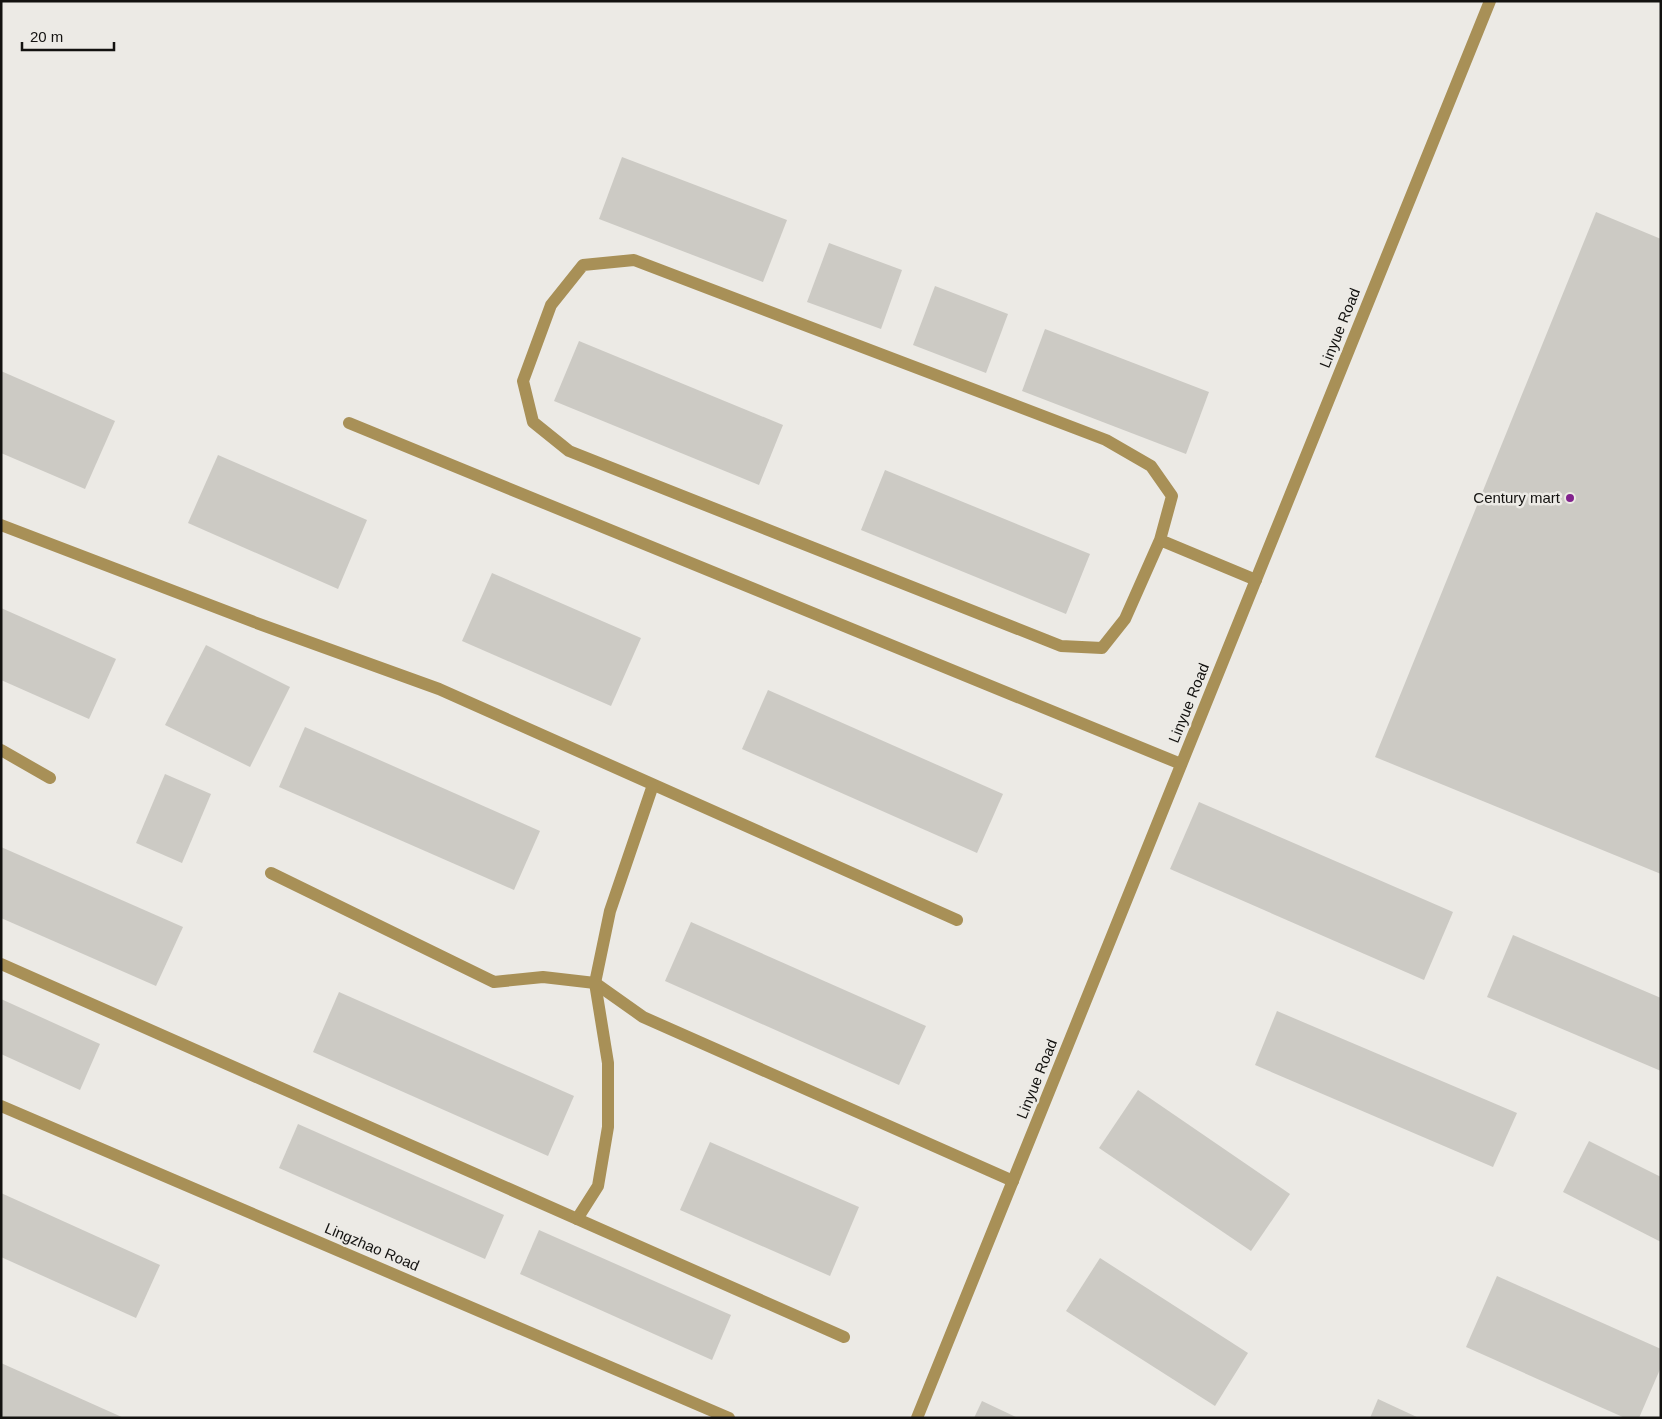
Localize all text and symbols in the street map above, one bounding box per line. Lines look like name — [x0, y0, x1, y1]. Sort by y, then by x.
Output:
scale bar — [22, 20, 115, 52]
text: 20 m — [30, 28, 63, 45]
street label: Linyue Road — [1316, 286, 1363, 370]
place label: Century mart — [1473, 489, 1561, 506]
marker: Century mart — [1564, 492, 1576, 504]
street label: Linyue Road — [1165, 661, 1212, 745]
street label: Linyue Road — [1013, 1037, 1060, 1121]
street label: Lingzhao Road — [322, 1219, 422, 1274]

